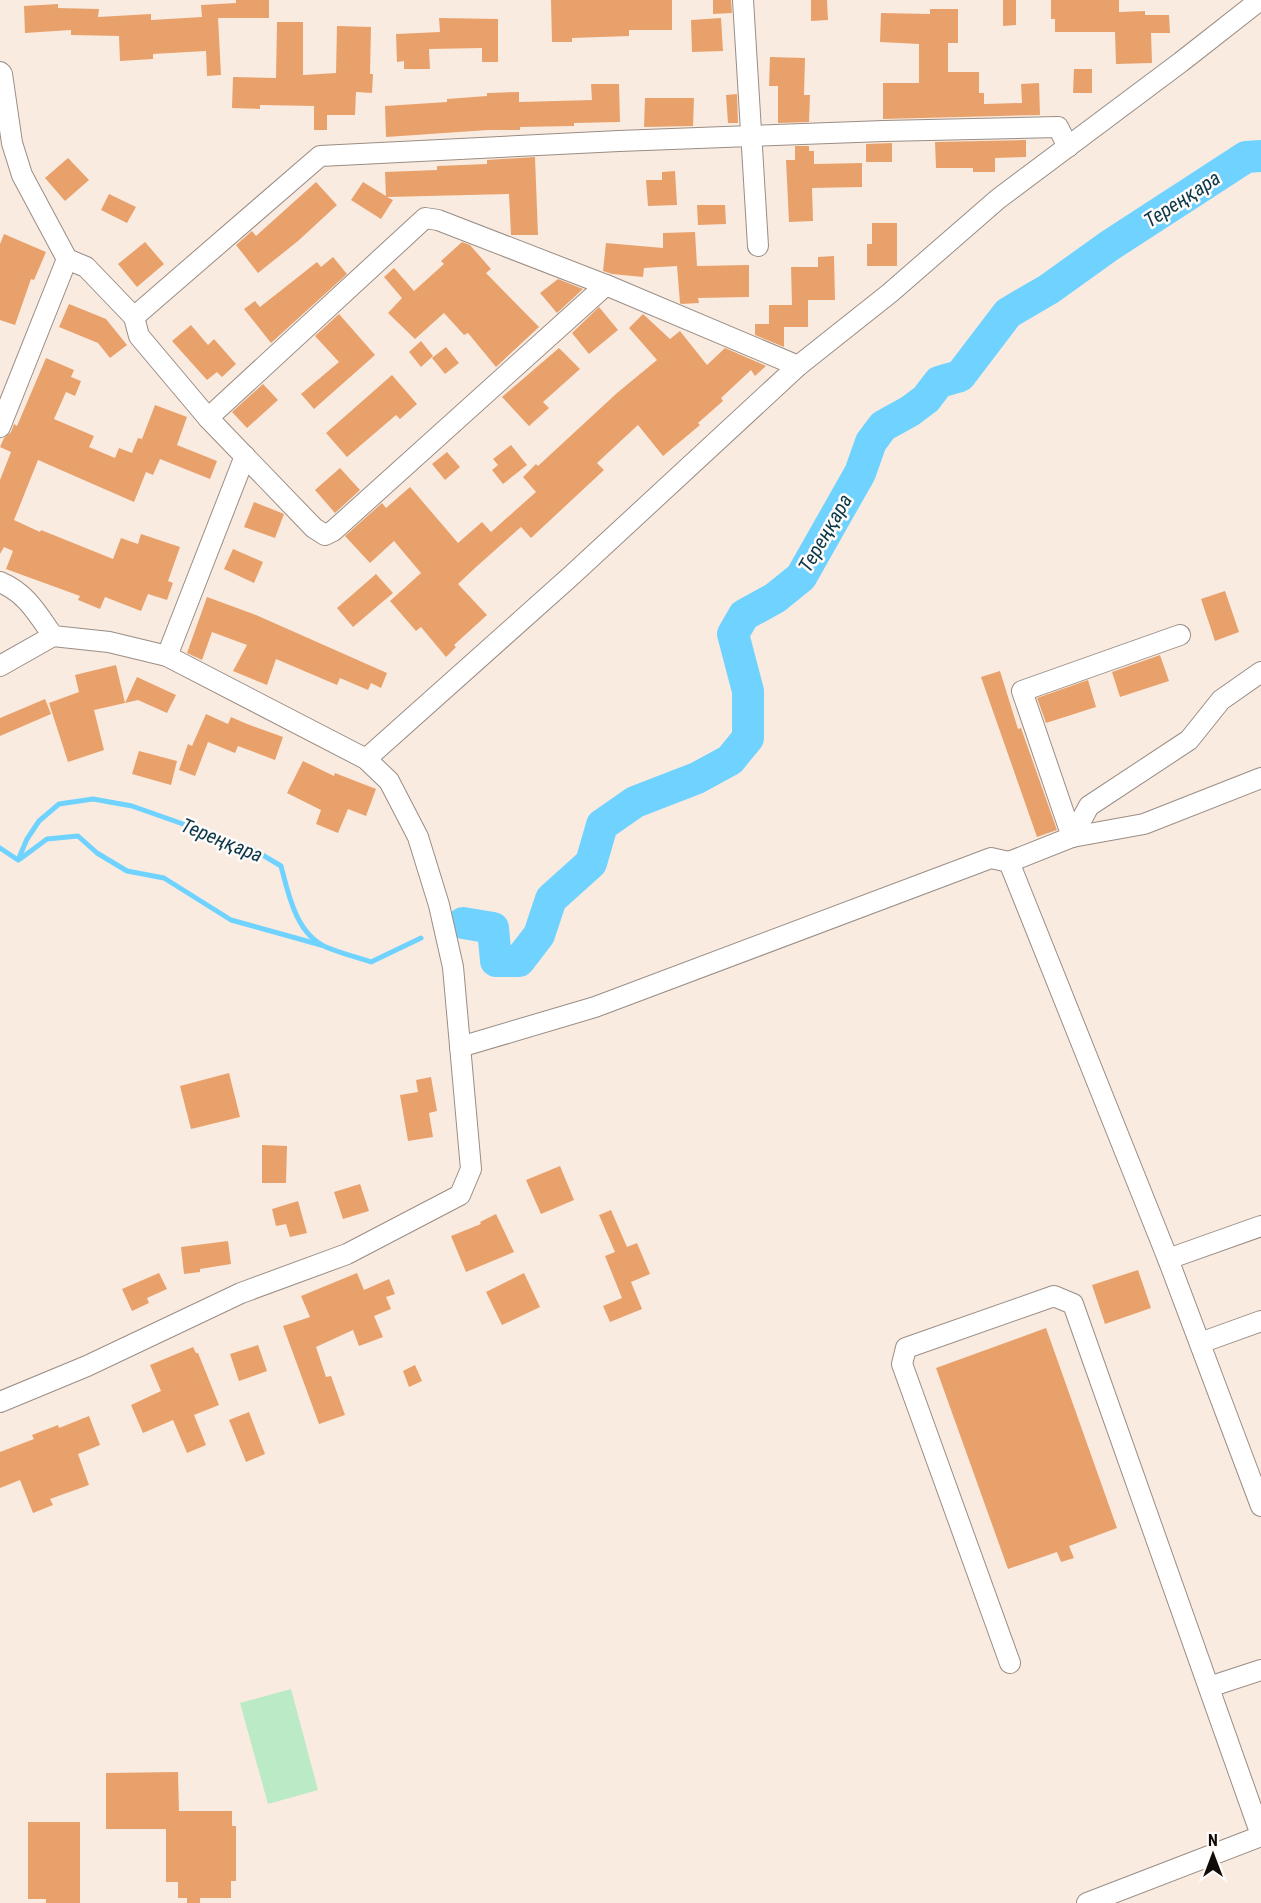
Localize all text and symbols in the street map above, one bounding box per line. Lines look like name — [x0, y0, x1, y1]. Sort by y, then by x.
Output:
water label: Тереңқара — [1139, 166, 1225, 232]
water label: Тереңқара — [793, 490, 857, 576]
water label: Тереңқара — [178, 813, 266, 867]
north arrow — [1183, 1825, 1243, 1885]
text: N — [1208, 1831, 1218, 1850]

